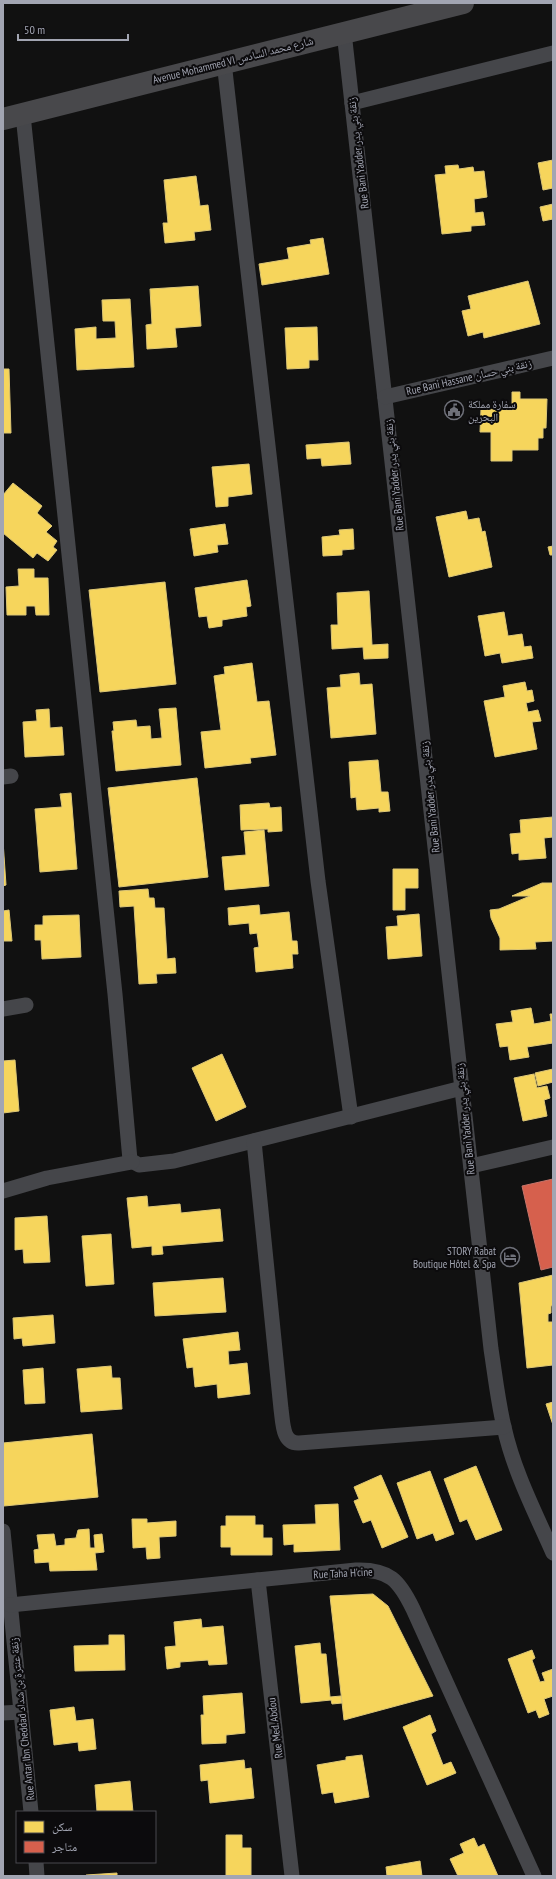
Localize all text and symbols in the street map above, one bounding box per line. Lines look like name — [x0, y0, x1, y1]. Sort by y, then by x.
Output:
scale bar — [18, 16, 128, 42]
text: 50 m — [24, 22, 45, 37]
street label: Avenue Mohammed VI شارع محمد السادس — [151, 33, 315, 87]
street label: Rue Bani Yadder زنقة بني يدر — [344, 96, 374, 210]
street label: Rue Bani Hassane زنقة بني حسان — [405, 356, 534, 400]
place label: سفارة مملكة البحرين — [468, 397, 516, 424]
public building icon: سفارة مملكة البحرين — [443, 399, 465, 421]
street label: Rue Bani Yadder زنقة بني يدر — [381, 418, 409, 532]
street label: Rue Bani Yadder زنقة بني يدر — [417, 740, 445, 854]
street label: Rue Bani Yadder زنقة بني يدر — [452, 1062, 480, 1176]
place label: STORY Rabat Boutique Hôtel & Spa — [413, 1244, 496, 1271]
hotel icon: STORY Rabat Boutique Hôtel & Spa — [499, 1246, 521, 1268]
street label: Rue Taha H'cine — [313, 1564, 373, 1582]
street label: Rue Antar Ibn Cheddad زنقة عنترة بن شداد — [6, 1637, 38, 1801]
street label: Rue Med. Abdou — [264, 1697, 286, 1759]
legend — [16, 1811, 156, 1863]
text: سكن — [52, 1819, 73, 1834]
text: متاجر — [51, 1839, 77, 1854]

